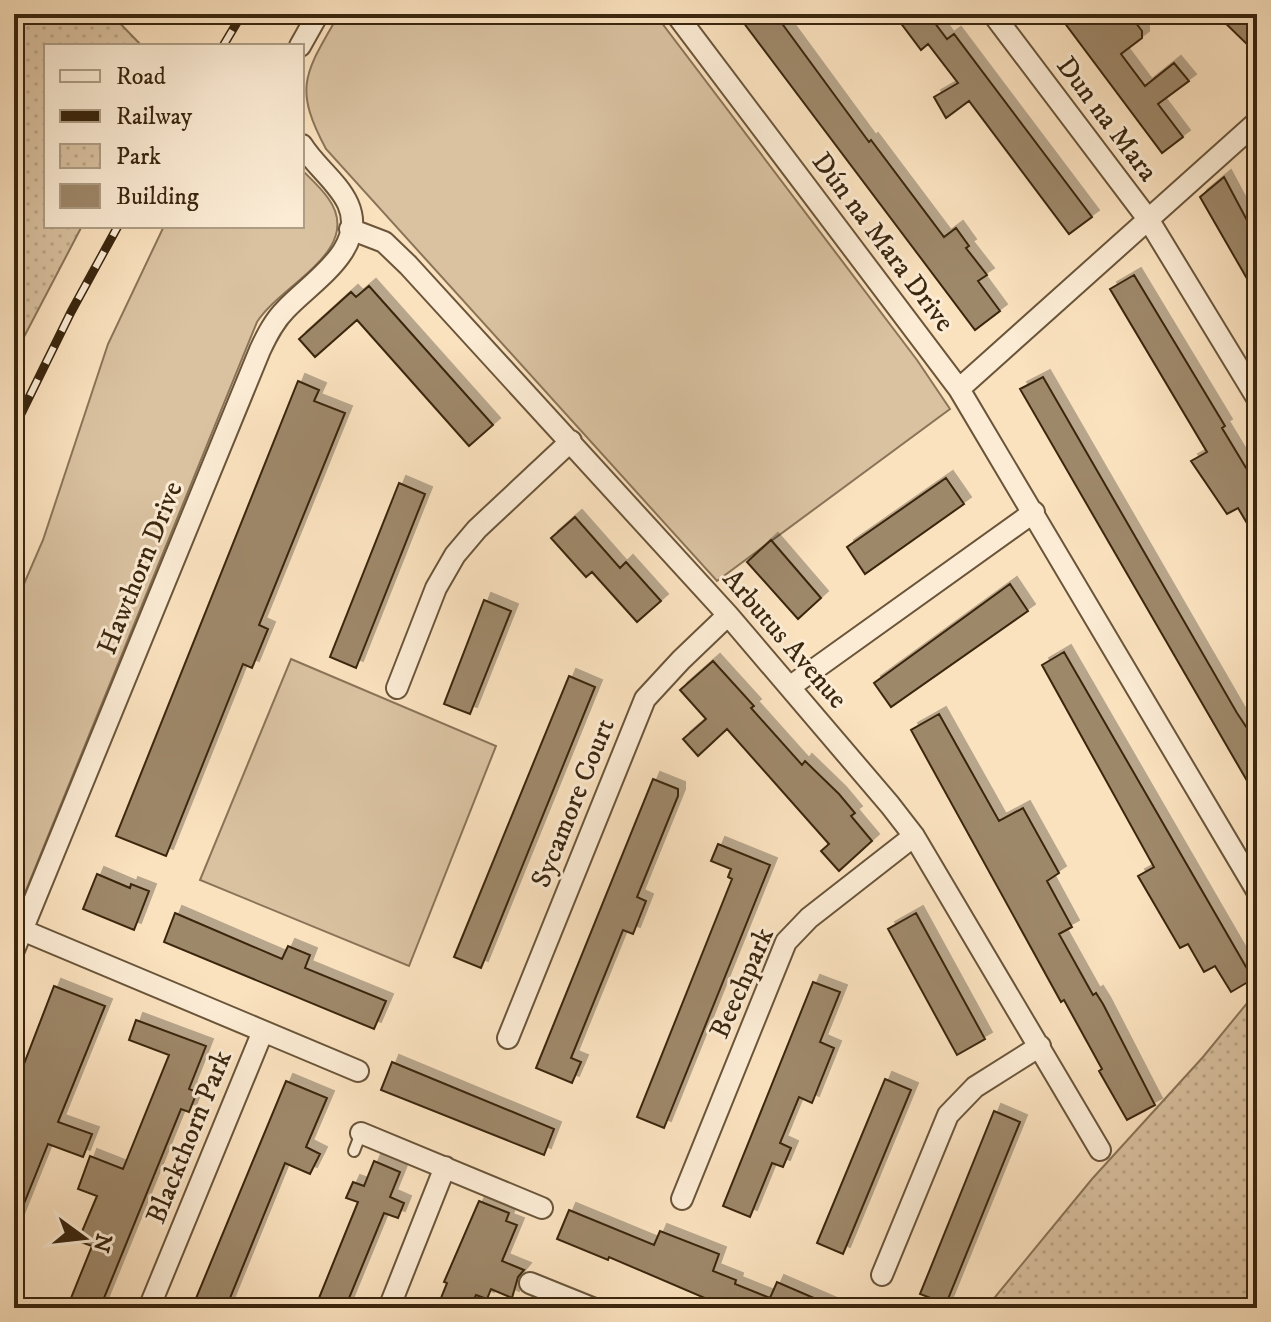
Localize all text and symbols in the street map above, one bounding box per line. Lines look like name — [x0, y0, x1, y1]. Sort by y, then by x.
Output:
legend — [44, 44, 304, 228]
street label: Dun na Mara — [1049, 50, 1165, 188]
text: Road — [116, 62, 166, 92]
text: Railway — [116, 102, 193, 132]
text: Park — [116, 142, 161, 172]
street label: Dún na Mara Drive — [804, 145, 962, 339]
text: Building — [116, 182, 199, 212]
street label: Hawthorn Drive — [89, 476, 191, 660]
street label: Arbutus Avenue — [715, 562, 855, 716]
street label: Sycamore Court — [523, 713, 623, 893]
street label: Beechpark — [702, 922, 782, 1044]
street label: Blackthorn Park — [138, 1045, 240, 1229]
north arrow — [44, 1198, 124, 1278]
text: N — [86, 1231, 117, 1255]

